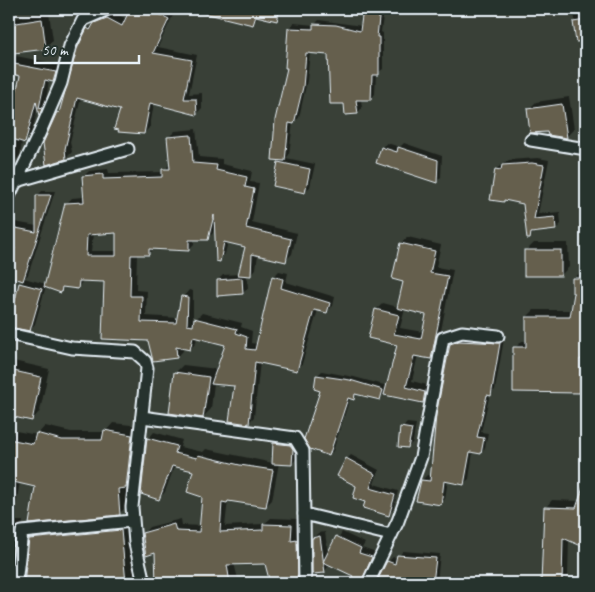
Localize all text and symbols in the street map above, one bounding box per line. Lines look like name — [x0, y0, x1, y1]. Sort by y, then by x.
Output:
scale bar — [35, 32, 139, 64]
text: 50 m — [42, 41, 69, 60]

